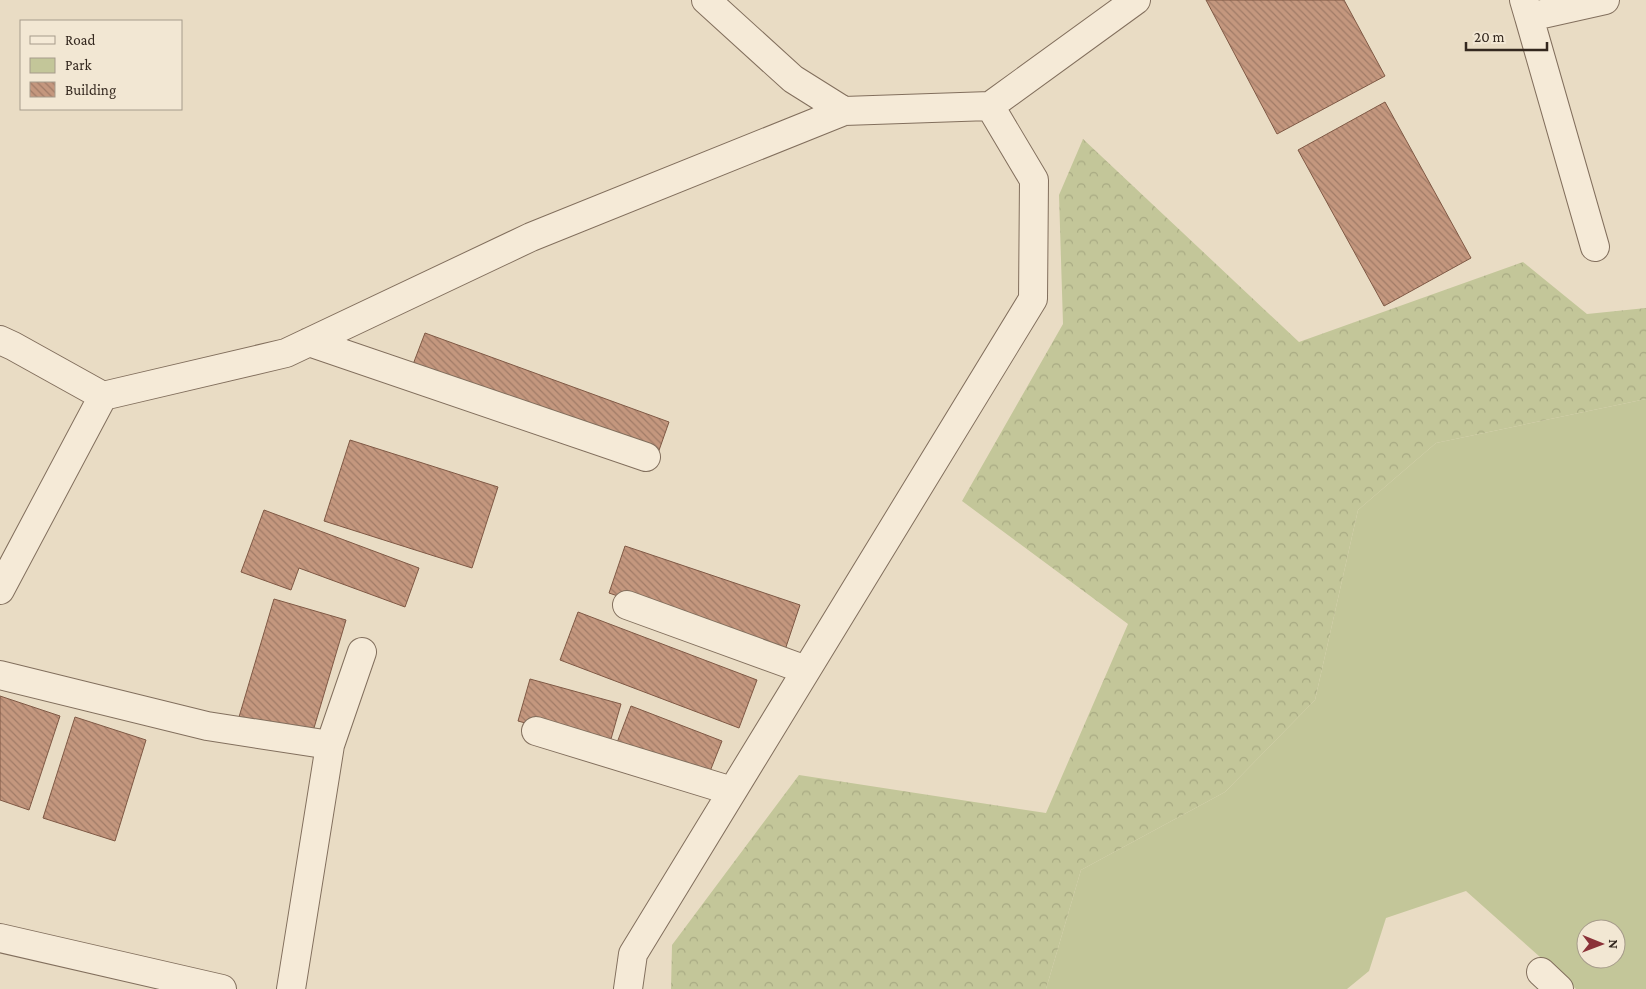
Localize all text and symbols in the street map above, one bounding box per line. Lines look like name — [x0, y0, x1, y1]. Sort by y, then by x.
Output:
legend — [20, 20, 182, 110]
scale bar — [1466, 20, 1547, 52]
text: 20 m — [1474, 29, 1505, 45]
text: Road — [65, 32, 96, 48]
text: Park — [65, 57, 92, 73]
text: Building — [65, 82, 116, 99]
north arrow — [1576, 919, 1626, 969]
text: N — [1606, 939, 1622, 950]

